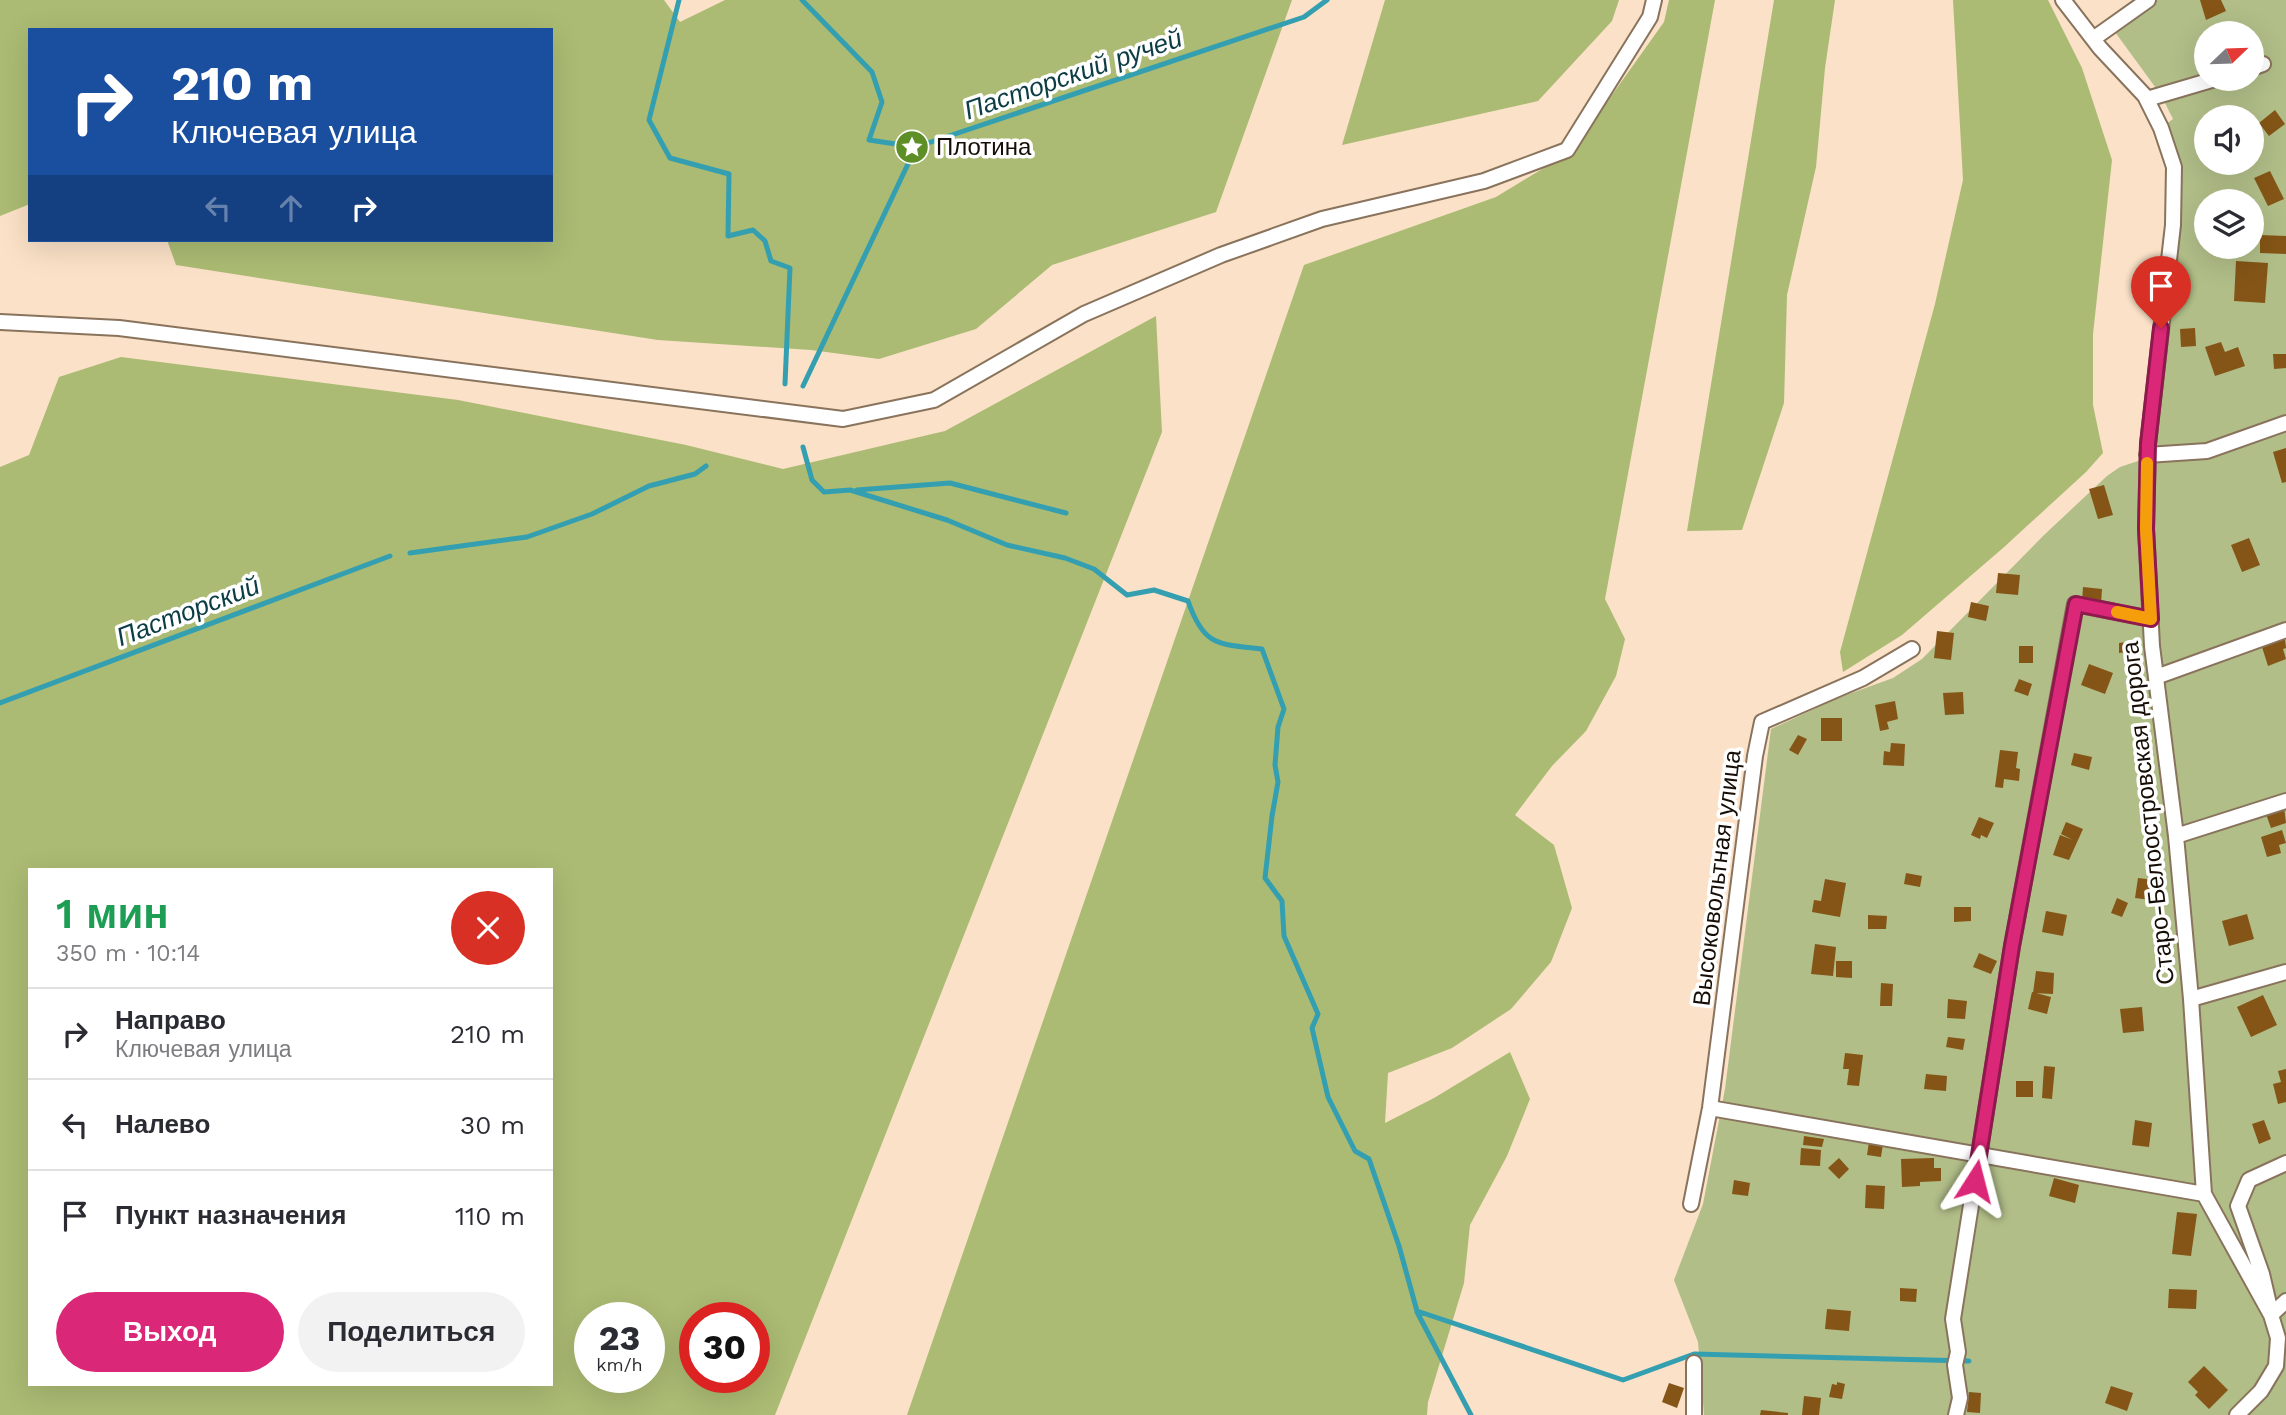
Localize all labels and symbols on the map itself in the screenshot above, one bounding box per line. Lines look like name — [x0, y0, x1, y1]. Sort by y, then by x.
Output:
north arrow — [2194, 21, 2264, 91]
water label: Пасторский ручей — [960, 23, 1186, 125]
place icon: Плотина — [893, 128, 931, 166]
place label: Плотина — [936, 133, 1032, 161]
pin — [2131, 256, 2191, 328]
water label: Пасторский — [112, 570, 264, 652]
street label: Старо-Белоостровская дорога — [2116, 639, 2180, 986]
street label: Высоковольтная улица — [1687, 748, 1747, 1008]
position arrow — [1938, 1144, 2012, 1218]
speed limit sign: 30 — [679, 1302, 770, 1393]

